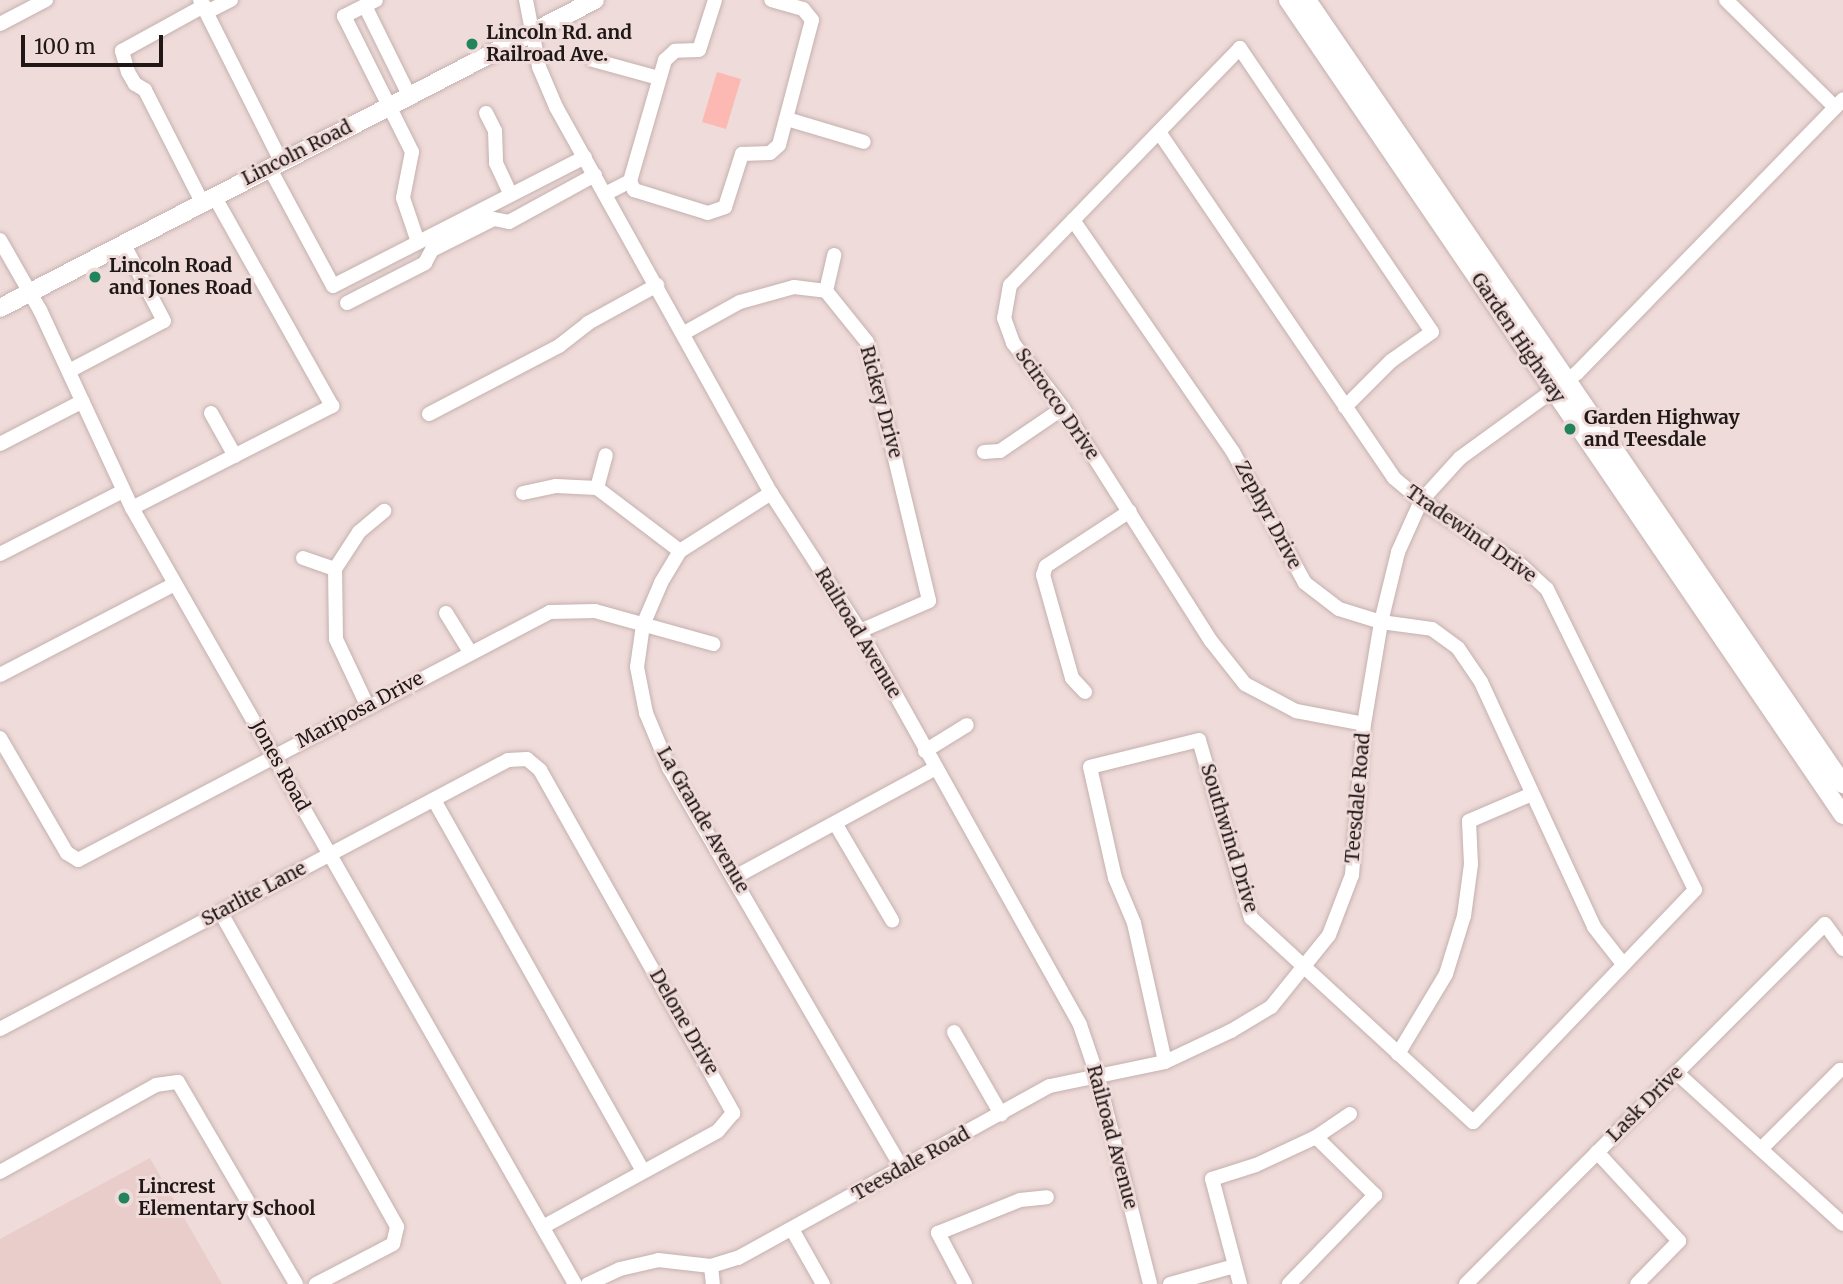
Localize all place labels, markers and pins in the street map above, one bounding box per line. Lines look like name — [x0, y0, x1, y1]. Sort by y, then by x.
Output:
place label: Lincoln Rd. and Railroad Ave. — [486, 22, 632, 66]
marker: Lincoln Rd. and Railroad Ave. — [464, 36, 480, 52]
place label: Lincoln Road and Jones Road — [109, 255, 252, 299]
marker: Lincoln Road and Jones Road — [87, 269, 103, 285]
place label: Garden Highway and Teesdale — [1584, 407, 1740, 451]
marker: Garden Highway and Teesdale — [1562, 421, 1578, 437]
place label: Lincrest Elementary School — [138, 1176, 315, 1220]
marker: Lincrest Elementary School — [116, 1190, 132, 1206]

